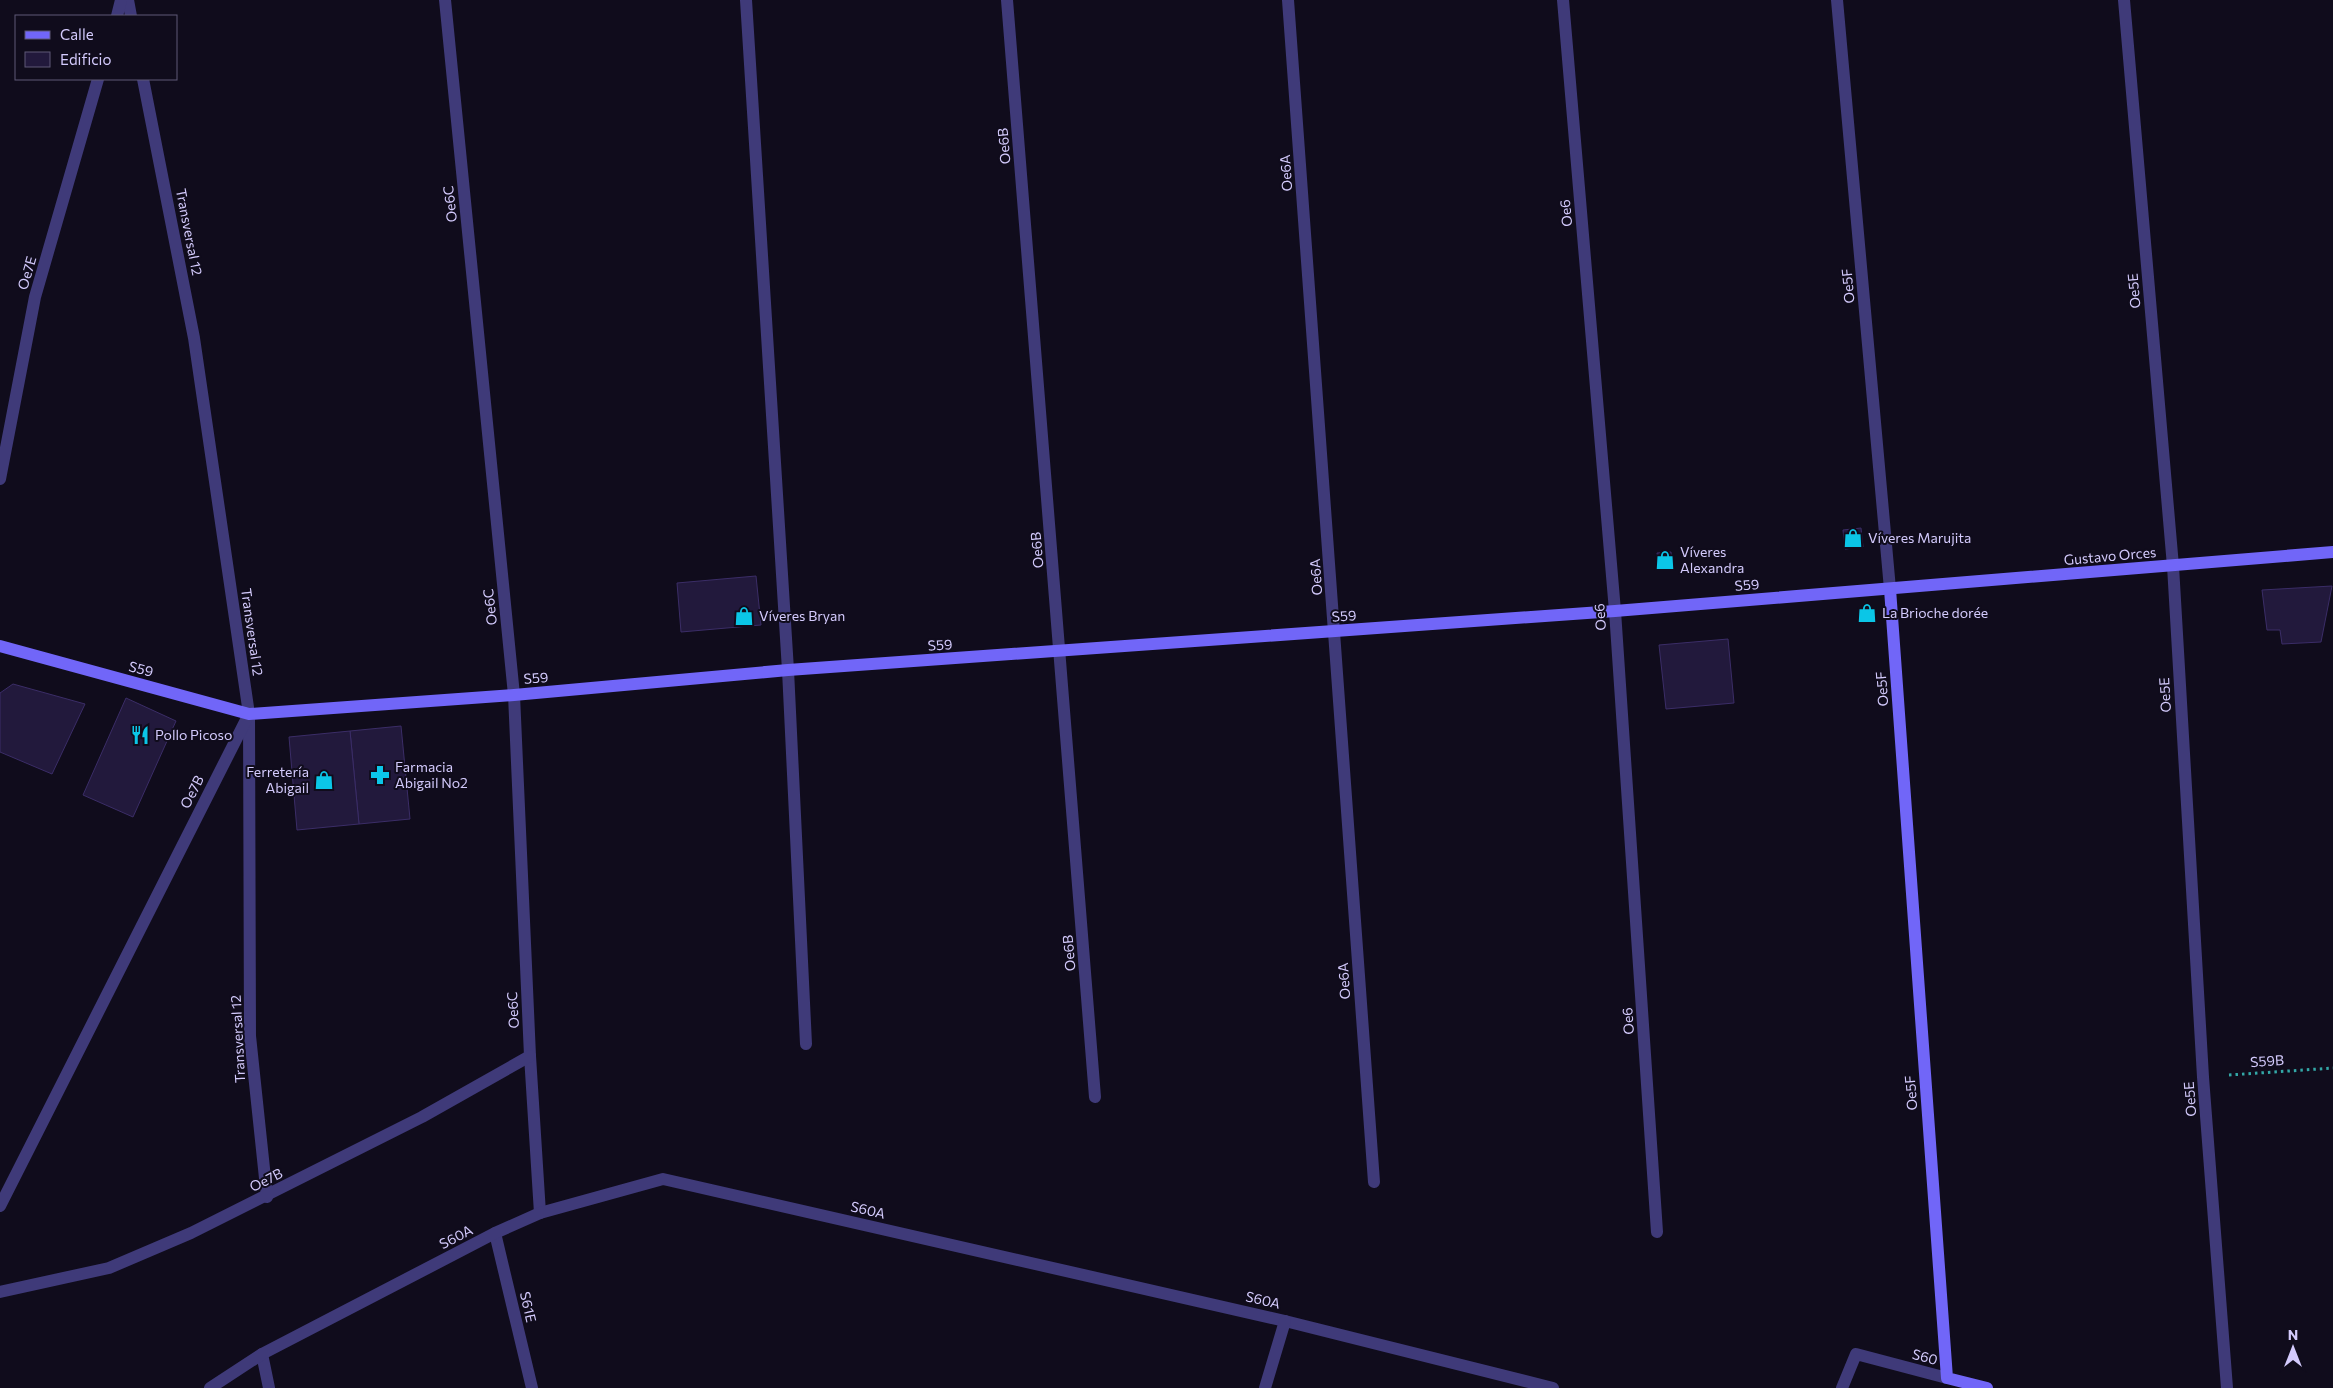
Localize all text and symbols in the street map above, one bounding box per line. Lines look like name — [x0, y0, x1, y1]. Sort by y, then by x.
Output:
legend — [15, 15, 178, 80]
text: Calle — [60, 25, 94, 43]
text: Edificio — [60, 50, 111, 68]
street label: Oe6B — [993, 127, 1014, 165]
street label: Oe6A — [1276, 154, 1295, 192]
street label: Oe6C — [439, 185, 460, 223]
street label: Transversal 12 — [173, 187, 206, 277]
street label: Oe6 — [1556, 199, 1575, 227]
street label: Oe7E — [14, 254, 39, 292]
street label: Oe5F — [1838, 268, 1857, 304]
street label: Oe5E — [2124, 273, 2144, 309]
shop icon: Víveres Marujita — [1842, 527, 1864, 549]
place label: Víveres Marujita — [1868, 529, 1971, 546]
street label: Oe6B — [1026, 531, 1047, 569]
place label: Víveres Alexandra — [1680, 543, 1744, 576]
street label: Gustavo Orces — [2063, 543, 2157, 568]
shop icon: Víveres Alexandra — [1654, 549, 1676, 571]
street label: Oe6A — [1306, 558, 1325, 596]
street label: S59 — [1734, 575, 1760, 594]
street label: Transversal 12 — [238, 587, 267, 677]
street label: Oe6C — [479, 588, 500, 626]
shop icon: La Brioche dorée — [1856, 602, 1878, 624]
street label: Oe6 — [1590, 603, 1609, 631]
place label: La Brioche dorée — [1882, 604, 1988, 621]
shop icon: Víveres Bryan — [733, 605, 755, 627]
street label: S59 — [1331, 606, 1357, 625]
place label: Víveres Bryan — [759, 607, 845, 624]
street label: S59 — [927, 635, 953, 654]
street label: S59 — [127, 657, 155, 680]
street label: S59 — [523, 668, 549, 687]
street label: Oe5F — [1872, 671, 1891, 707]
street label: Oe5E — [2155, 677, 2174, 713]
restaurant icon: Pollo Picoso — [129, 724, 151, 746]
place label: Pollo Picoso — [155, 726, 232, 743]
place label: Farmacia Abigail No2 — [395, 758, 468, 791]
place label: Ferretería Abigail — [246, 763, 309, 796]
pharmacy icon: Farmacia Abigail No2 — [369, 764, 391, 786]
shop icon: Ferretería Abigail — [313, 769, 335, 791]
street label: Oe7B — [176, 772, 207, 811]
street label: Oe6B — [1058, 934, 1079, 972]
street label: Oe6A — [1334, 962, 1353, 1000]
street label: Oe6C — [503, 991, 522, 1029]
street label: Transversal 12 — [227, 994, 248, 1084]
street label: Oe6 — [1618, 1007, 1637, 1035]
street label: S59B — [2250, 1051, 2284, 1070]
street label: Oe5F — [1901, 1075, 1920, 1111]
street label: Oe5E — [2180, 1081, 2199, 1117]
street label: Oe7B — [246, 1164, 285, 1195]
street label: S60A — [849, 1197, 887, 1222]
street label: S60A — [436, 1221, 476, 1252]
street label: S60A — [1244, 1287, 1282, 1312]
street label: S61E — [517, 1290, 540, 1324]
north arrow — [2268, 1323, 2318, 1373]
text: N — [2288, 1326, 2298, 1343]
street label: S60 — [1910, 1345, 1940, 1368]

